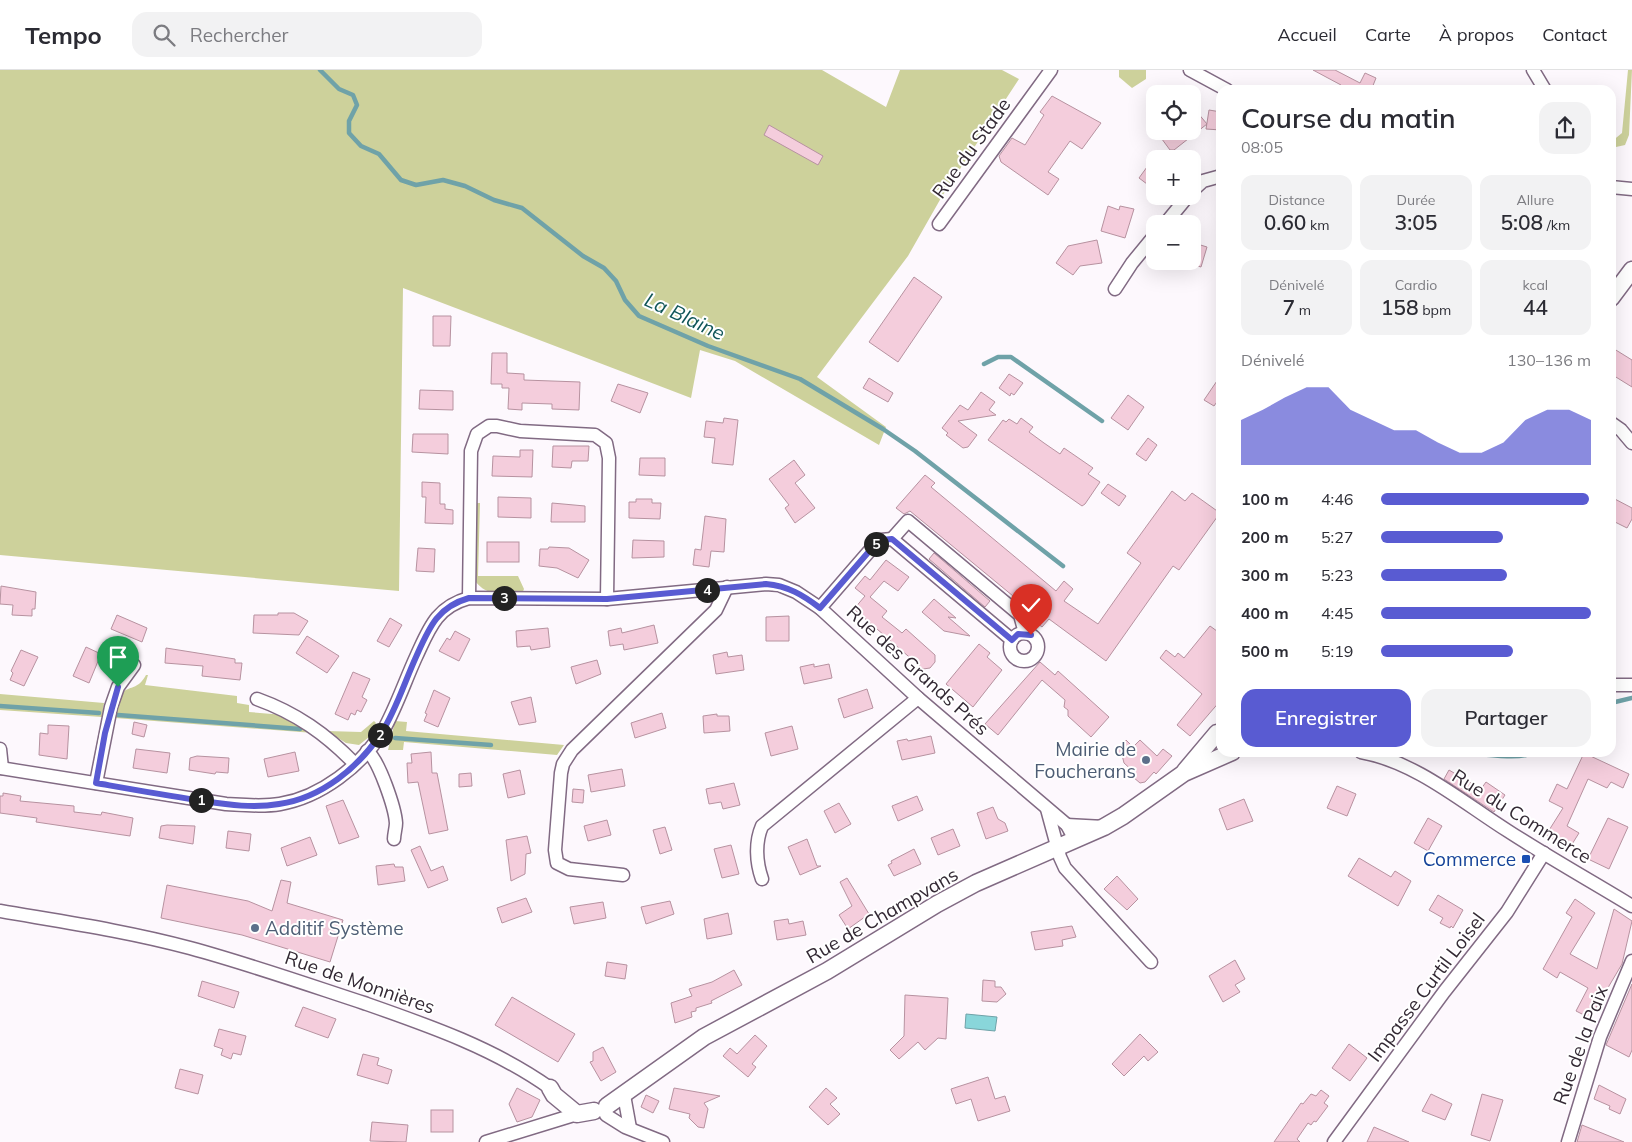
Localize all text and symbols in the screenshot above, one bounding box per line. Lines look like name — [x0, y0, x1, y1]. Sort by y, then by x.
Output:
search box — [132, 12, 482, 57]
text: Tempo — [25, 20, 102, 50]
icon: search — [150, 21, 178, 49]
text: Rechercher — [190, 23, 289, 47]
text: Accueil — [1277, 23, 1337, 46]
text: Carte — [1365, 23, 1411, 46]
text: À propos — [1439, 23, 1514, 46]
text: Contact — [1542, 23, 1607, 46]
map controls — [1146, 85, 1201, 270]
button: locate — [1146, 85, 1201, 140]
street label: Rue du Stade — [927, 93, 1015, 203]
text: Course du matin — [1241, 100, 1456, 135]
button: share — [1539, 102, 1591, 154]
text: 08:05 — [1241, 137, 1283, 157]
button: + — [1146, 150, 1201, 205]
text: Distance — [1268, 191, 1325, 209]
text: Durée — [1397, 191, 1435, 209]
text: Allure — [1517, 191, 1554, 209]
text: 0.60 — [1264, 209, 1306, 235]
text: 3:05 — [1395, 209, 1437, 235]
text: 5:08 — [1500, 209, 1543, 235]
button: − — [1146, 215, 1201, 270]
text: km — [1306, 216, 1330, 234]
text: /km — [1543, 216, 1570, 234]
text: Dénivelé — [1269, 276, 1324, 294]
text: Cardio — [1395, 276, 1437, 294]
text: kcal — [1523, 276, 1548, 294]
water label: La Blaine — [641, 287, 729, 346]
text: 7 — [1282, 294, 1295, 320]
text: 158 — [1381, 294, 1419, 320]
text: 44 — [1523, 294, 1548, 320]
text: m — [1295, 301, 1311, 319]
text: bpm — [1419, 301, 1451, 319]
text: Dénivelé — [1241, 350, 1304, 370]
text: 130–136 m — [1507, 350, 1591, 370]
text: 100 m — [1241, 489, 1289, 509]
text: 4:46 — [1321, 489, 1353, 509]
text: 200 m — [1241, 527, 1289, 547]
text: 5:27 — [1321, 527, 1353, 547]
pin: 5 — [864, 532, 888, 556]
text: 5 — [872, 535, 881, 553]
text: 300 m — [1241, 565, 1289, 585]
text: 5:23 — [1321, 565, 1353, 585]
pin: 4 — [694, 578, 720, 602]
text: 4 — [703, 581, 712, 599]
pin — [1010, 584, 1052, 635]
pin: 3 — [492, 586, 516, 610]
text: 3 — [500, 589, 509, 607]
icon: check — [1017, 591, 1045, 619]
street label: Rue des Grands Prés — [842, 600, 994, 740]
text: 400 m — [1241, 603, 1289, 623]
text: 4:45 — [1321, 603, 1353, 623]
pin — [97, 636, 139, 687]
text: 500 m — [1241, 641, 1289, 661]
text: 5:19 — [1321, 641, 1353, 661]
icon: arrive — [104, 643, 132, 671]
button: Enregistrer — [1241, 689, 1411, 747]
button: Partager — [1421, 689, 1591, 747]
pin: 2 — [368, 722, 392, 748]
text: 2 — [376, 726, 385, 744]
place label: Mairie de Foucherans — [1034, 737, 1136, 783]
marker: Mairie de Foucherans — [1140, 754, 1152, 766]
street label: Rue du Commerce — [1448, 764, 1596, 868]
pin: 1 — [188, 788, 214, 812]
text: 1 — [197, 791, 206, 809]
place label: Commerce — [1423, 848, 1516, 870]
marker: Commerce — [1520, 853, 1532, 865]
street label: Rue de Champvans — [802, 862, 962, 968]
street label: Impasse Curtil Loisel — [1362, 908, 1490, 1066]
place label: Additif Système — [265, 916, 404, 940]
marker: Additif Système — [249, 922, 261, 934]
street label: Rue de Monnières — [282, 945, 438, 1019]
street label: Rue de la Paix — [1547, 982, 1613, 1108]

